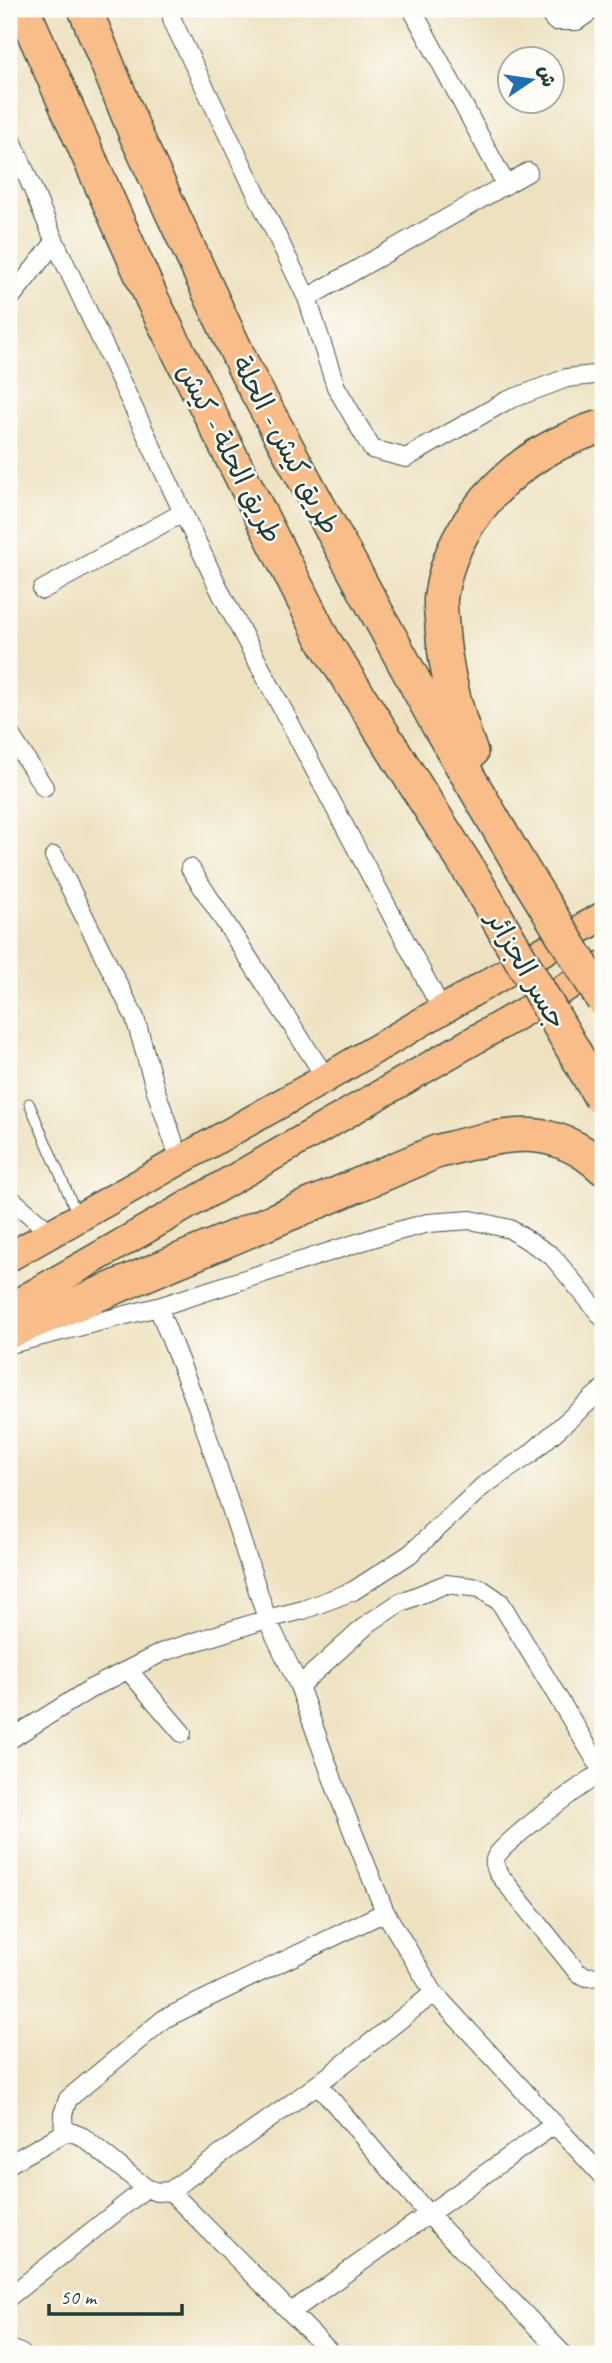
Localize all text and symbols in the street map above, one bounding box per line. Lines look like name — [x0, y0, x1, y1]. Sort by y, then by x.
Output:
north arrow — [496, 46, 566, 116]
text: ش — [533, 64, 561, 89]
street label: طريق كيش - الحلة — [224, 350, 348, 540]
street label: طريق الحلة - كيش — [170, 357, 290, 549]
street label: جسر الجزائر — [478, 903, 575, 1035]
scale bar — [49, 2272, 182, 2316]
text: 50 m — [60, 2284, 98, 2310]

